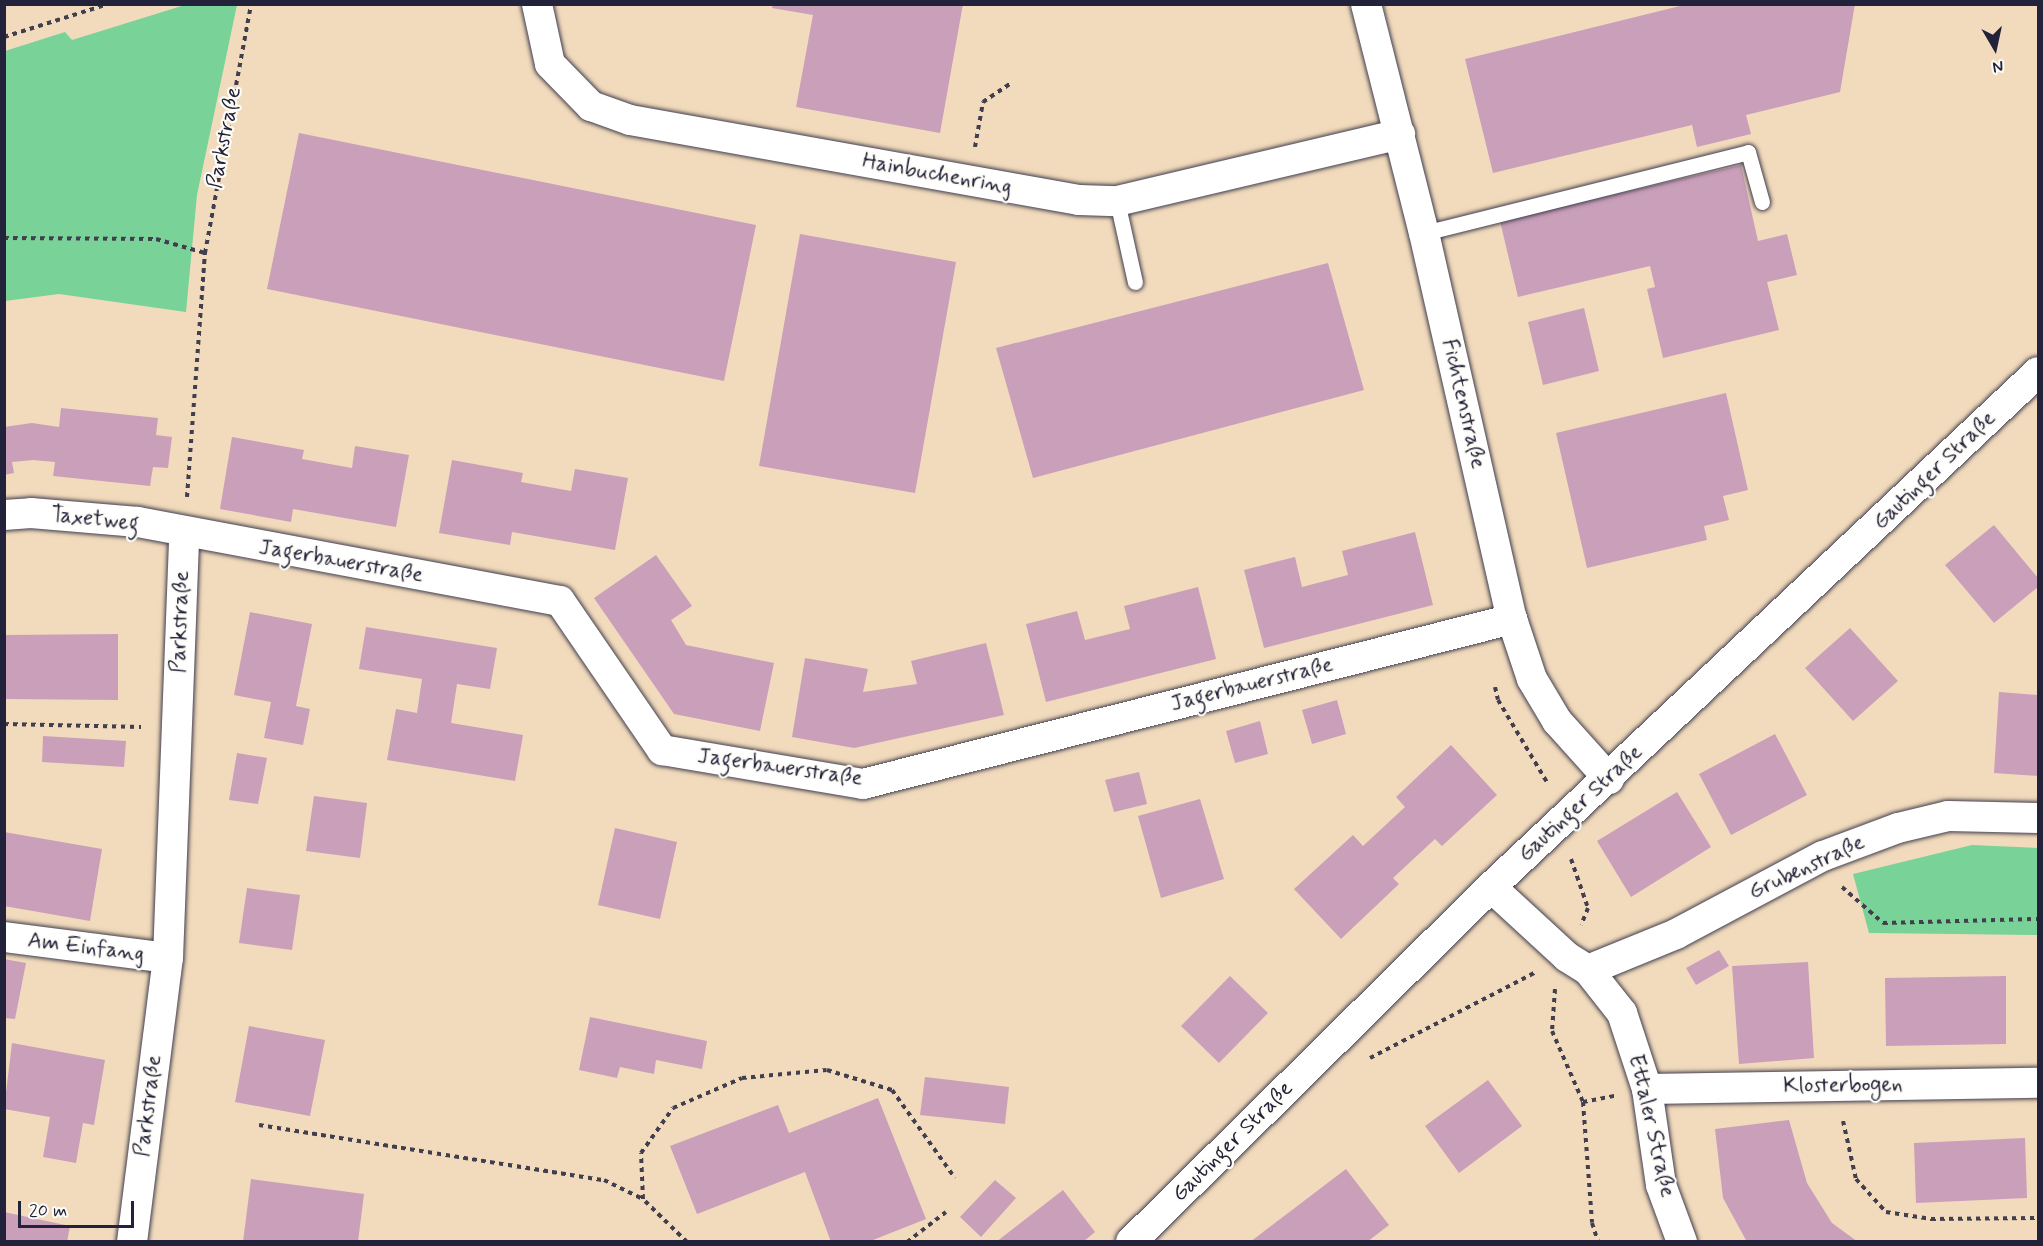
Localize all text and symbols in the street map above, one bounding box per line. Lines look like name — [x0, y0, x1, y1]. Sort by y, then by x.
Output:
north arrow — [1965, 18, 2025, 78]
text: N — [1991, 55, 2005, 77]
street label: Parkstraße — [202, 85, 248, 191]
street label: Hainbuchenring — [860, 149, 1014, 201]
street label: Fichtenstraße — [1435, 337, 1491, 471]
street label: Gautinger Straße — [1868, 406, 2002, 536]
street label: Taxetweg — [50, 502, 140, 538]
street label: Jagerbauerstraße — [257, 535, 425, 589]
street label: Parkstraße — [166, 570, 196, 674]
street label: Jagerbauerstraße — [1168, 652, 1336, 718]
street label: Gautinger Straße — [1513, 740, 1649, 868]
street label: Jagerbauerstraße — [696, 743, 864, 793]
street label: Grubenstraße — [1745, 830, 1869, 906]
street label: Am Einfang — [27, 928, 145, 968]
street label: Parkstraße — [130, 1054, 168, 1158]
street label: Ettaler Straße — [1622, 1054, 1680, 1198]
street label: Klosterbogen — [1783, 1072, 1903, 1100]
street label: Gautinger Straße — [1167, 1076, 1299, 1208]
scale bar — [21, 1189, 136, 1227]
text: 20 m — [29, 1199, 67, 1223]

